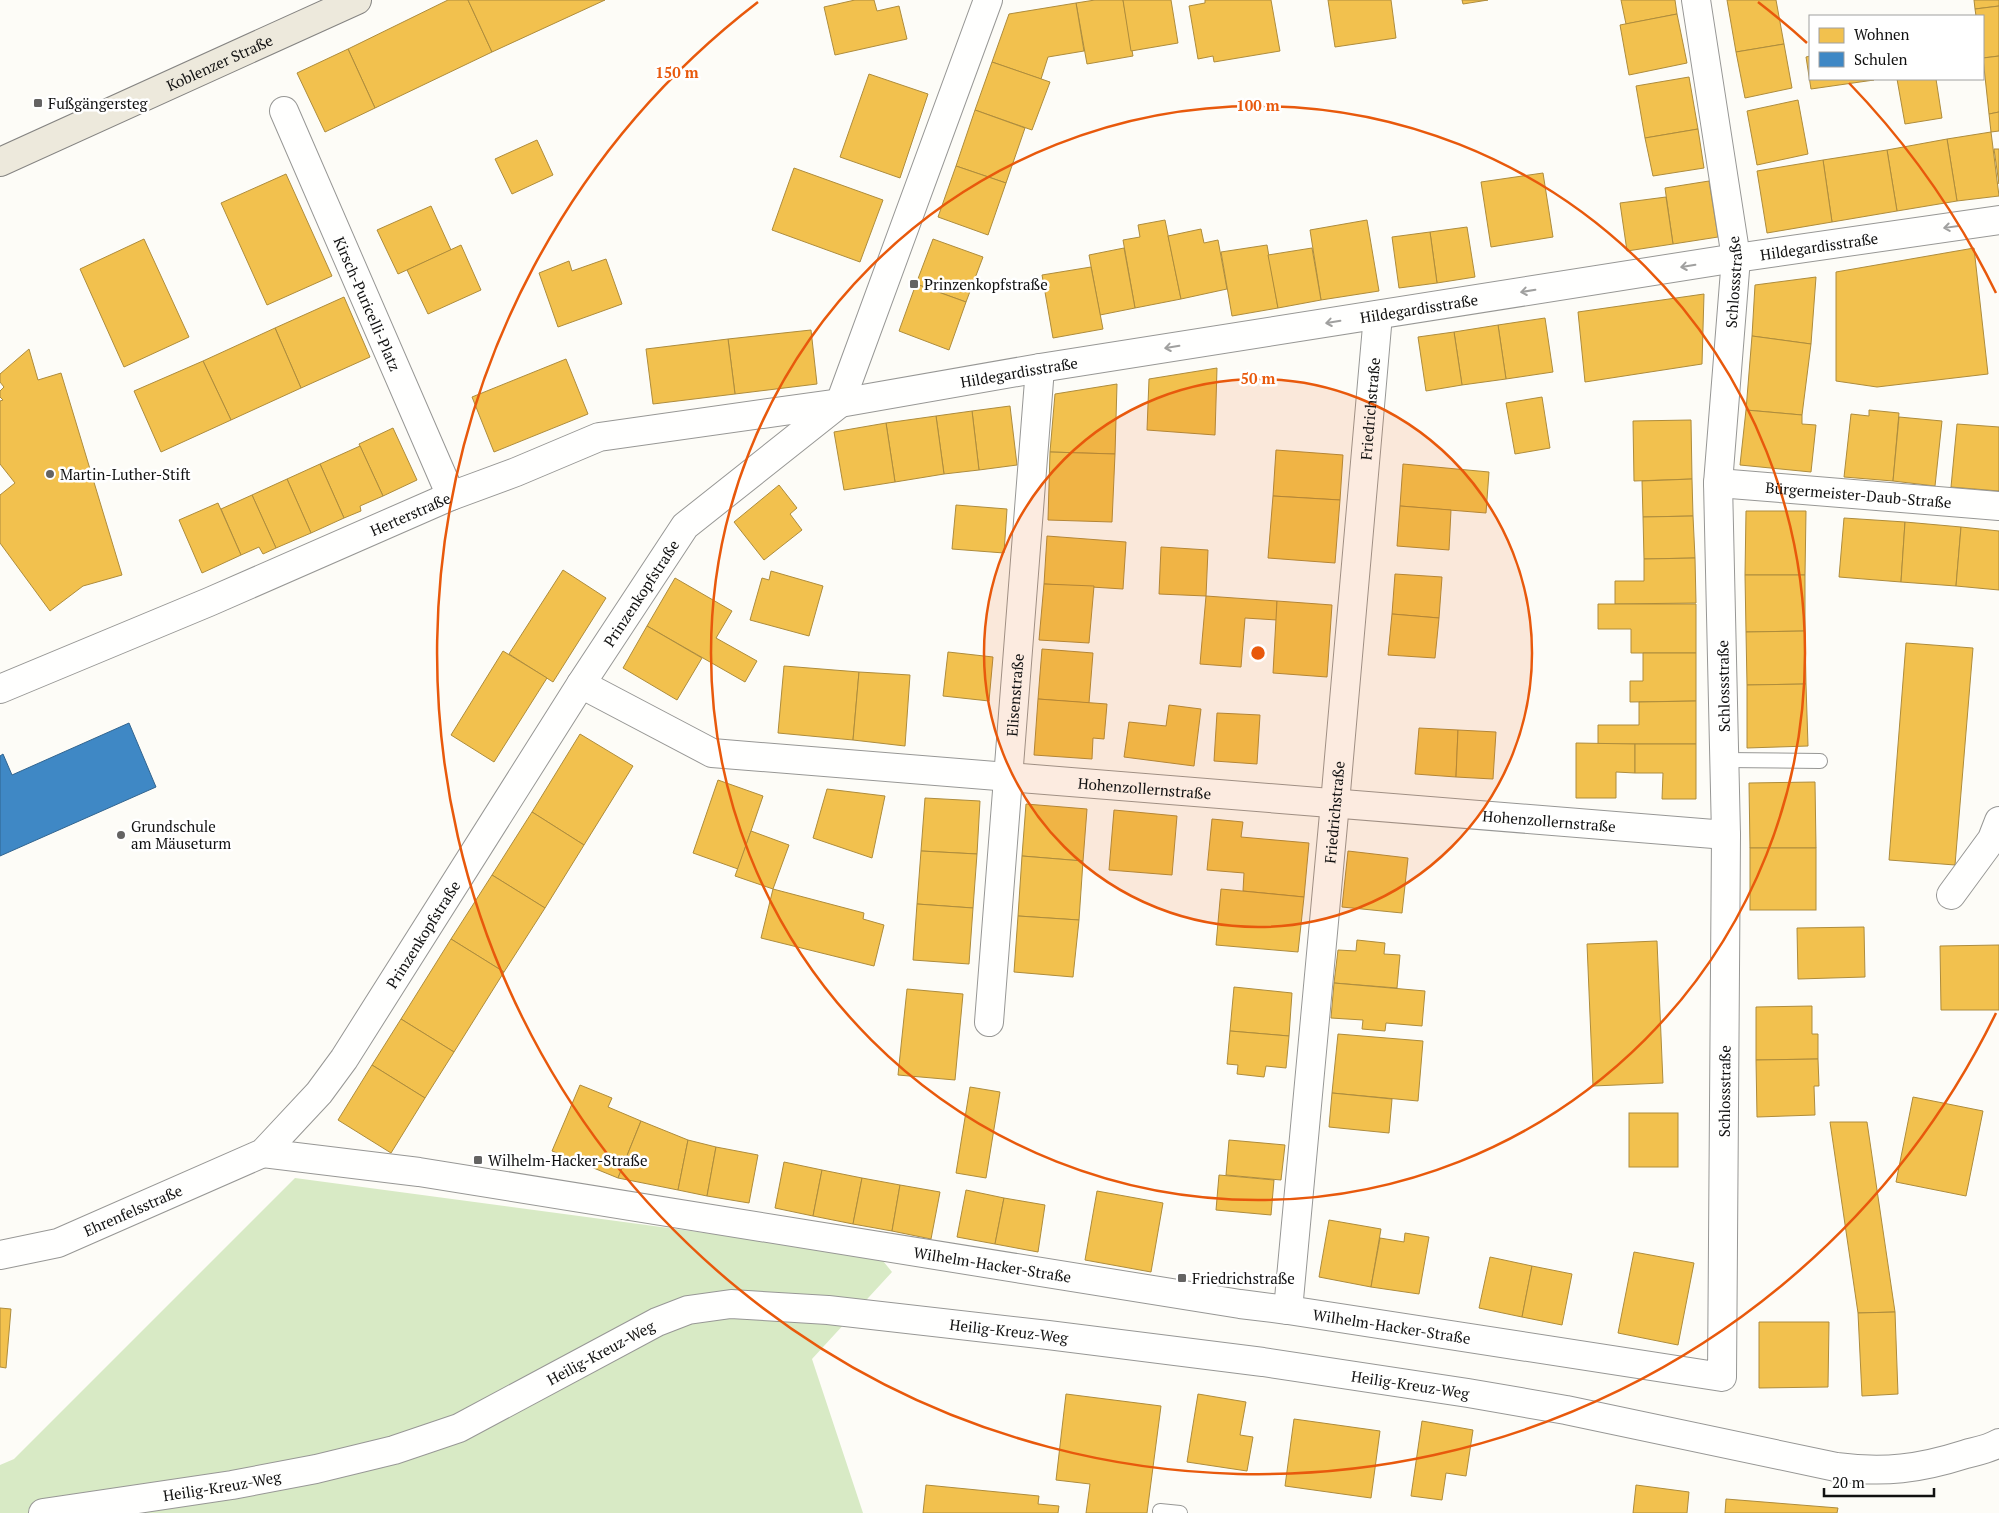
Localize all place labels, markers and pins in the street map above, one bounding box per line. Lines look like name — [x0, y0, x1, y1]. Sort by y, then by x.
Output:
place label: Fußgängersteg — [48, 93, 149, 113]
marker: Fußgängersteg — [32, 97, 44, 109]
place label: Prinzenkopfstraße — [924, 274, 1048, 294]
marker: Prinzenkopfstraße — [908, 278, 920, 290]
place label: Martin-Luther-Stift — [60, 464, 191, 484]
marker: Martin-Luther-Stift — [44, 468, 56, 480]
centre of rings — [1249, 644, 1267, 662]
place label: Grundschule am Mäuseturm — [131, 816, 231, 853]
marker: Grundschule am Mäuseturm — [115, 829, 127, 841]
place label: Wilhelm-Hacker-Straße — [488, 1150, 647, 1170]
marker: Wilhelm-Hacker-Straße — [472, 1154, 484, 1166]
place label: Friedrichstraße — [1192, 1268, 1295, 1288]
marker: Friedrichstraße — [1176, 1272, 1188, 1284]

